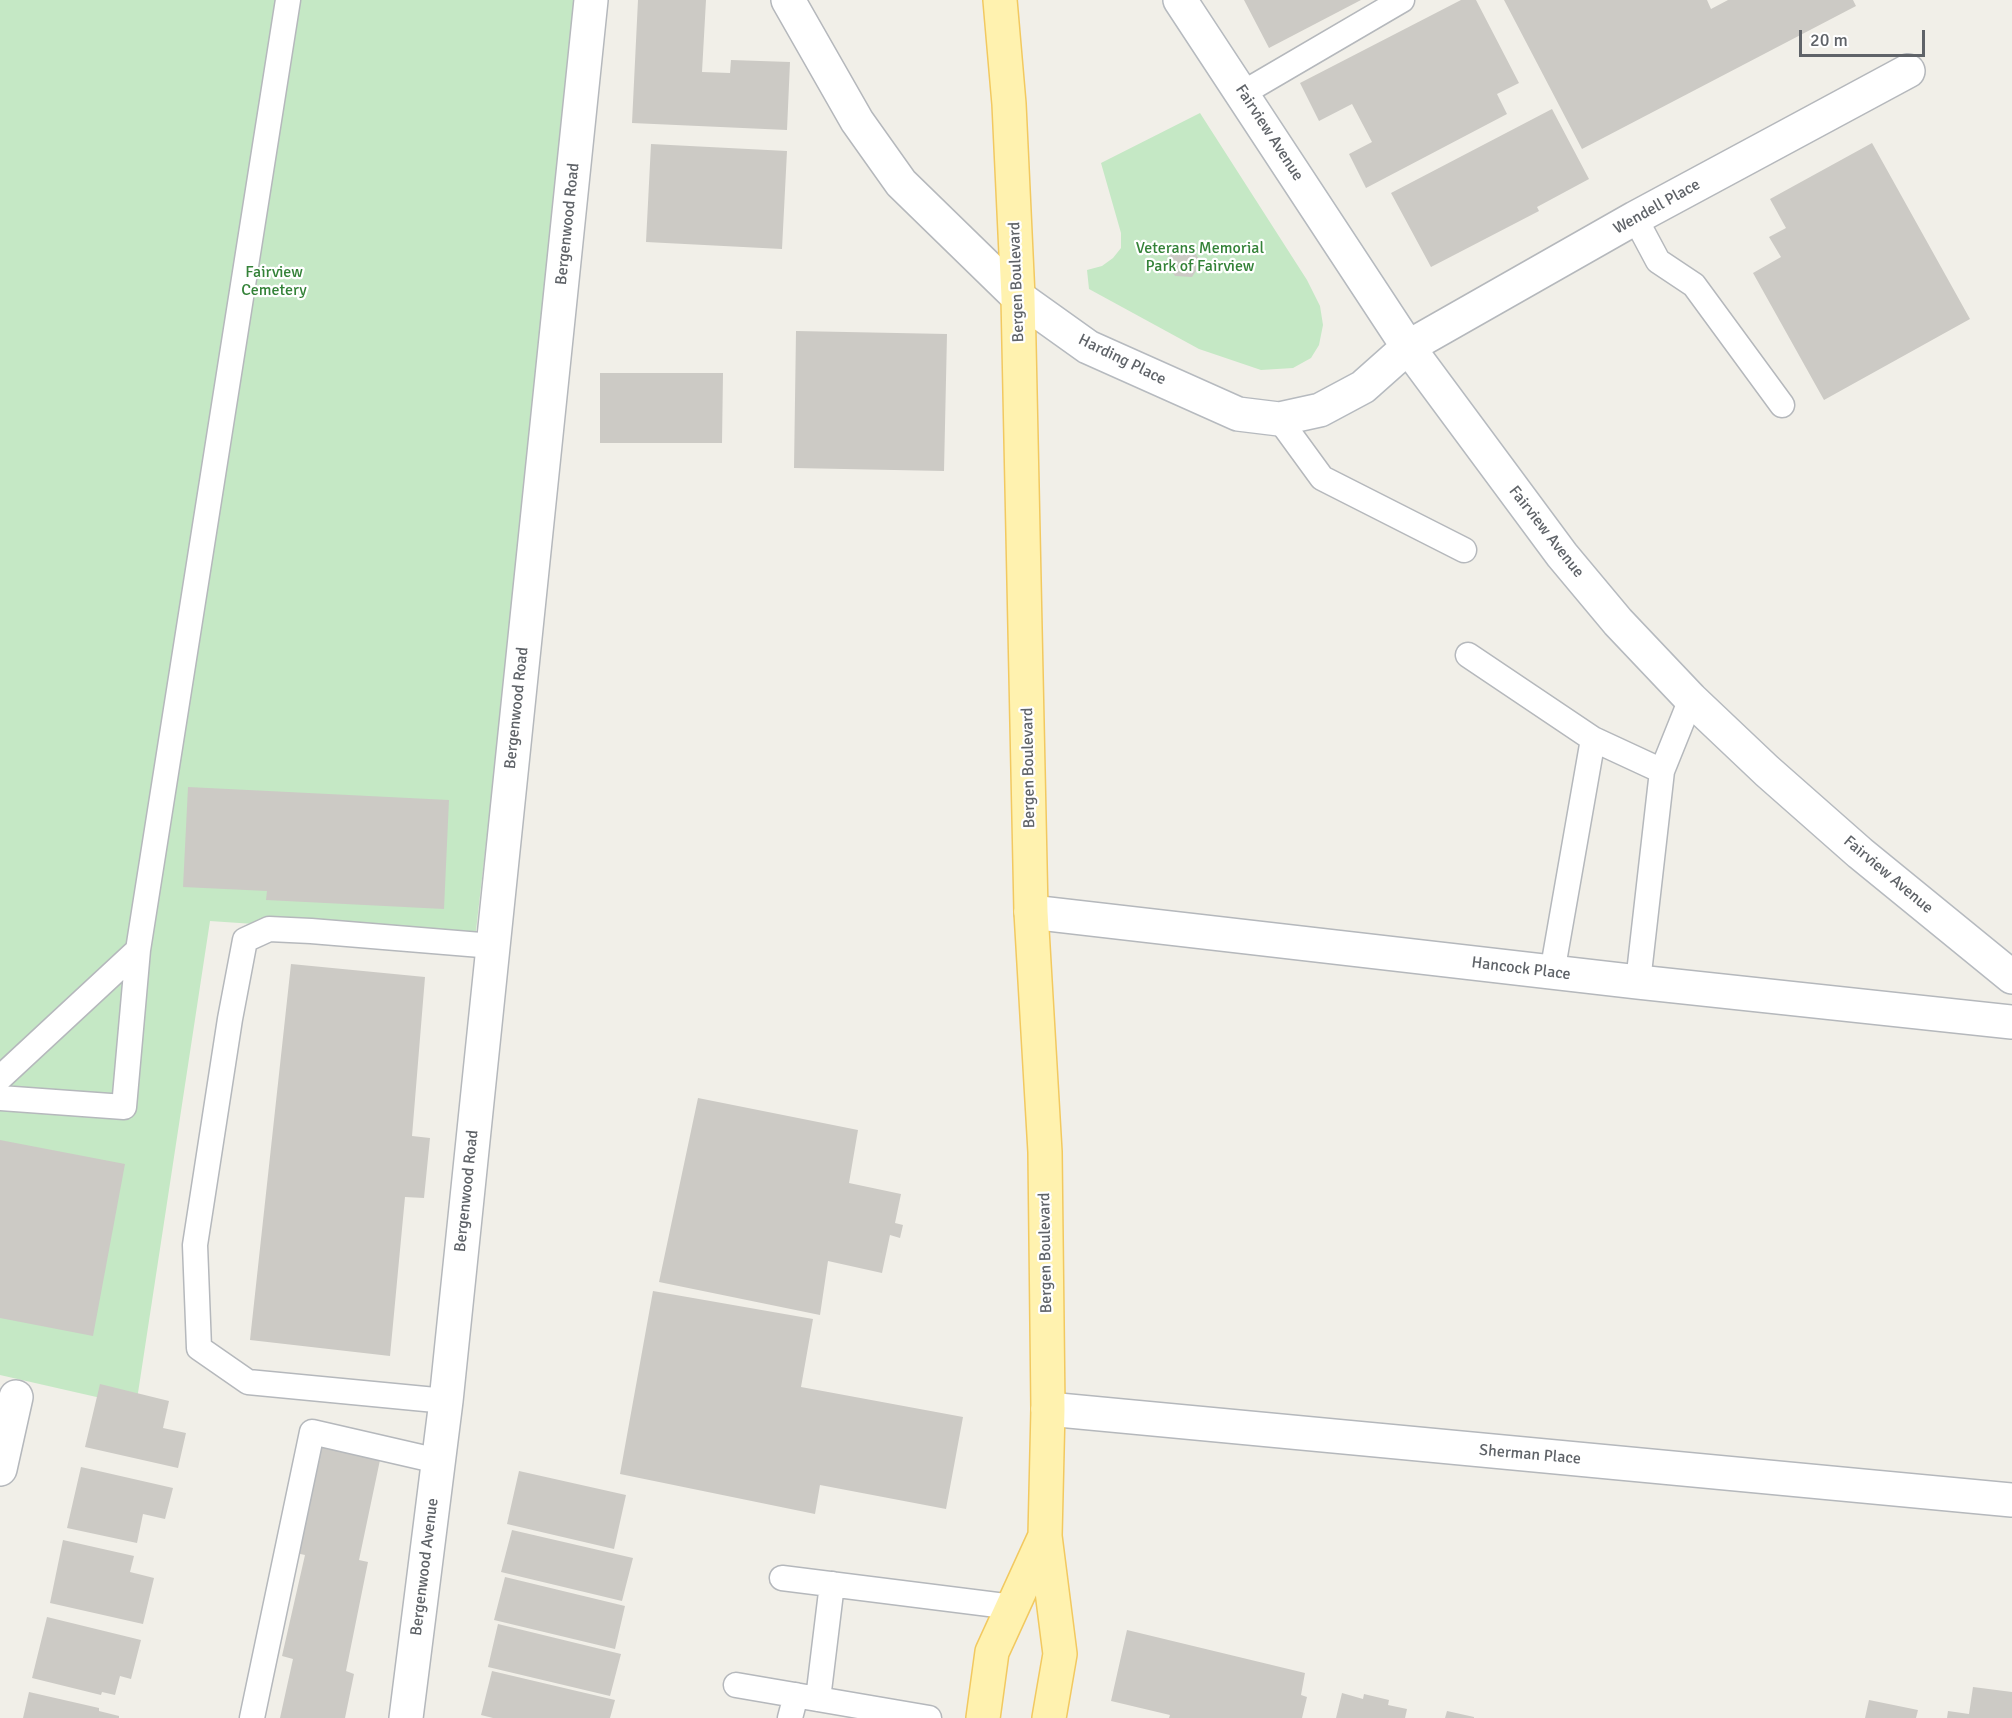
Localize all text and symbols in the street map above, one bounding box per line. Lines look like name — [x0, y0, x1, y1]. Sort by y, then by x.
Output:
scale bar — [1802, 18, 1928, 56]
text: 20 m — [1810, 29, 1848, 51]
street label: Fairview Avenue — [1231, 81, 1307, 185]
street label: Bergenwood Road — [552, 162, 584, 286]
street label: Wendell Place — [1610, 175, 1704, 239]
street label: Bergen Boulevard — [1005, 221, 1029, 343]
park label: Veterans Memorial Park of Fairview — [1136, 239, 1264, 277]
park label: Fairview Cemetery — [241, 263, 307, 301]
street label: Harding Place — [1075, 330, 1169, 390]
street label: Fairview Avenue — [1504, 482, 1588, 582]
street label: Bergenwood Road — [501, 646, 533, 770]
street label: Bergen Boulevard — [1018, 707, 1040, 829]
street label: Fairview Avenue — [1839, 832, 1937, 918]
street label: Hancock Place — [1470, 953, 1572, 985]
street label: Bergenwood Road — [451, 1129, 483, 1253]
street label: Bergen Boulevard — [1035, 1192, 1057, 1314]
street label: Sherman Place — [1478, 1441, 1582, 1469]
street label: Bergenwood Avenue — [407, 1497, 443, 1637]

